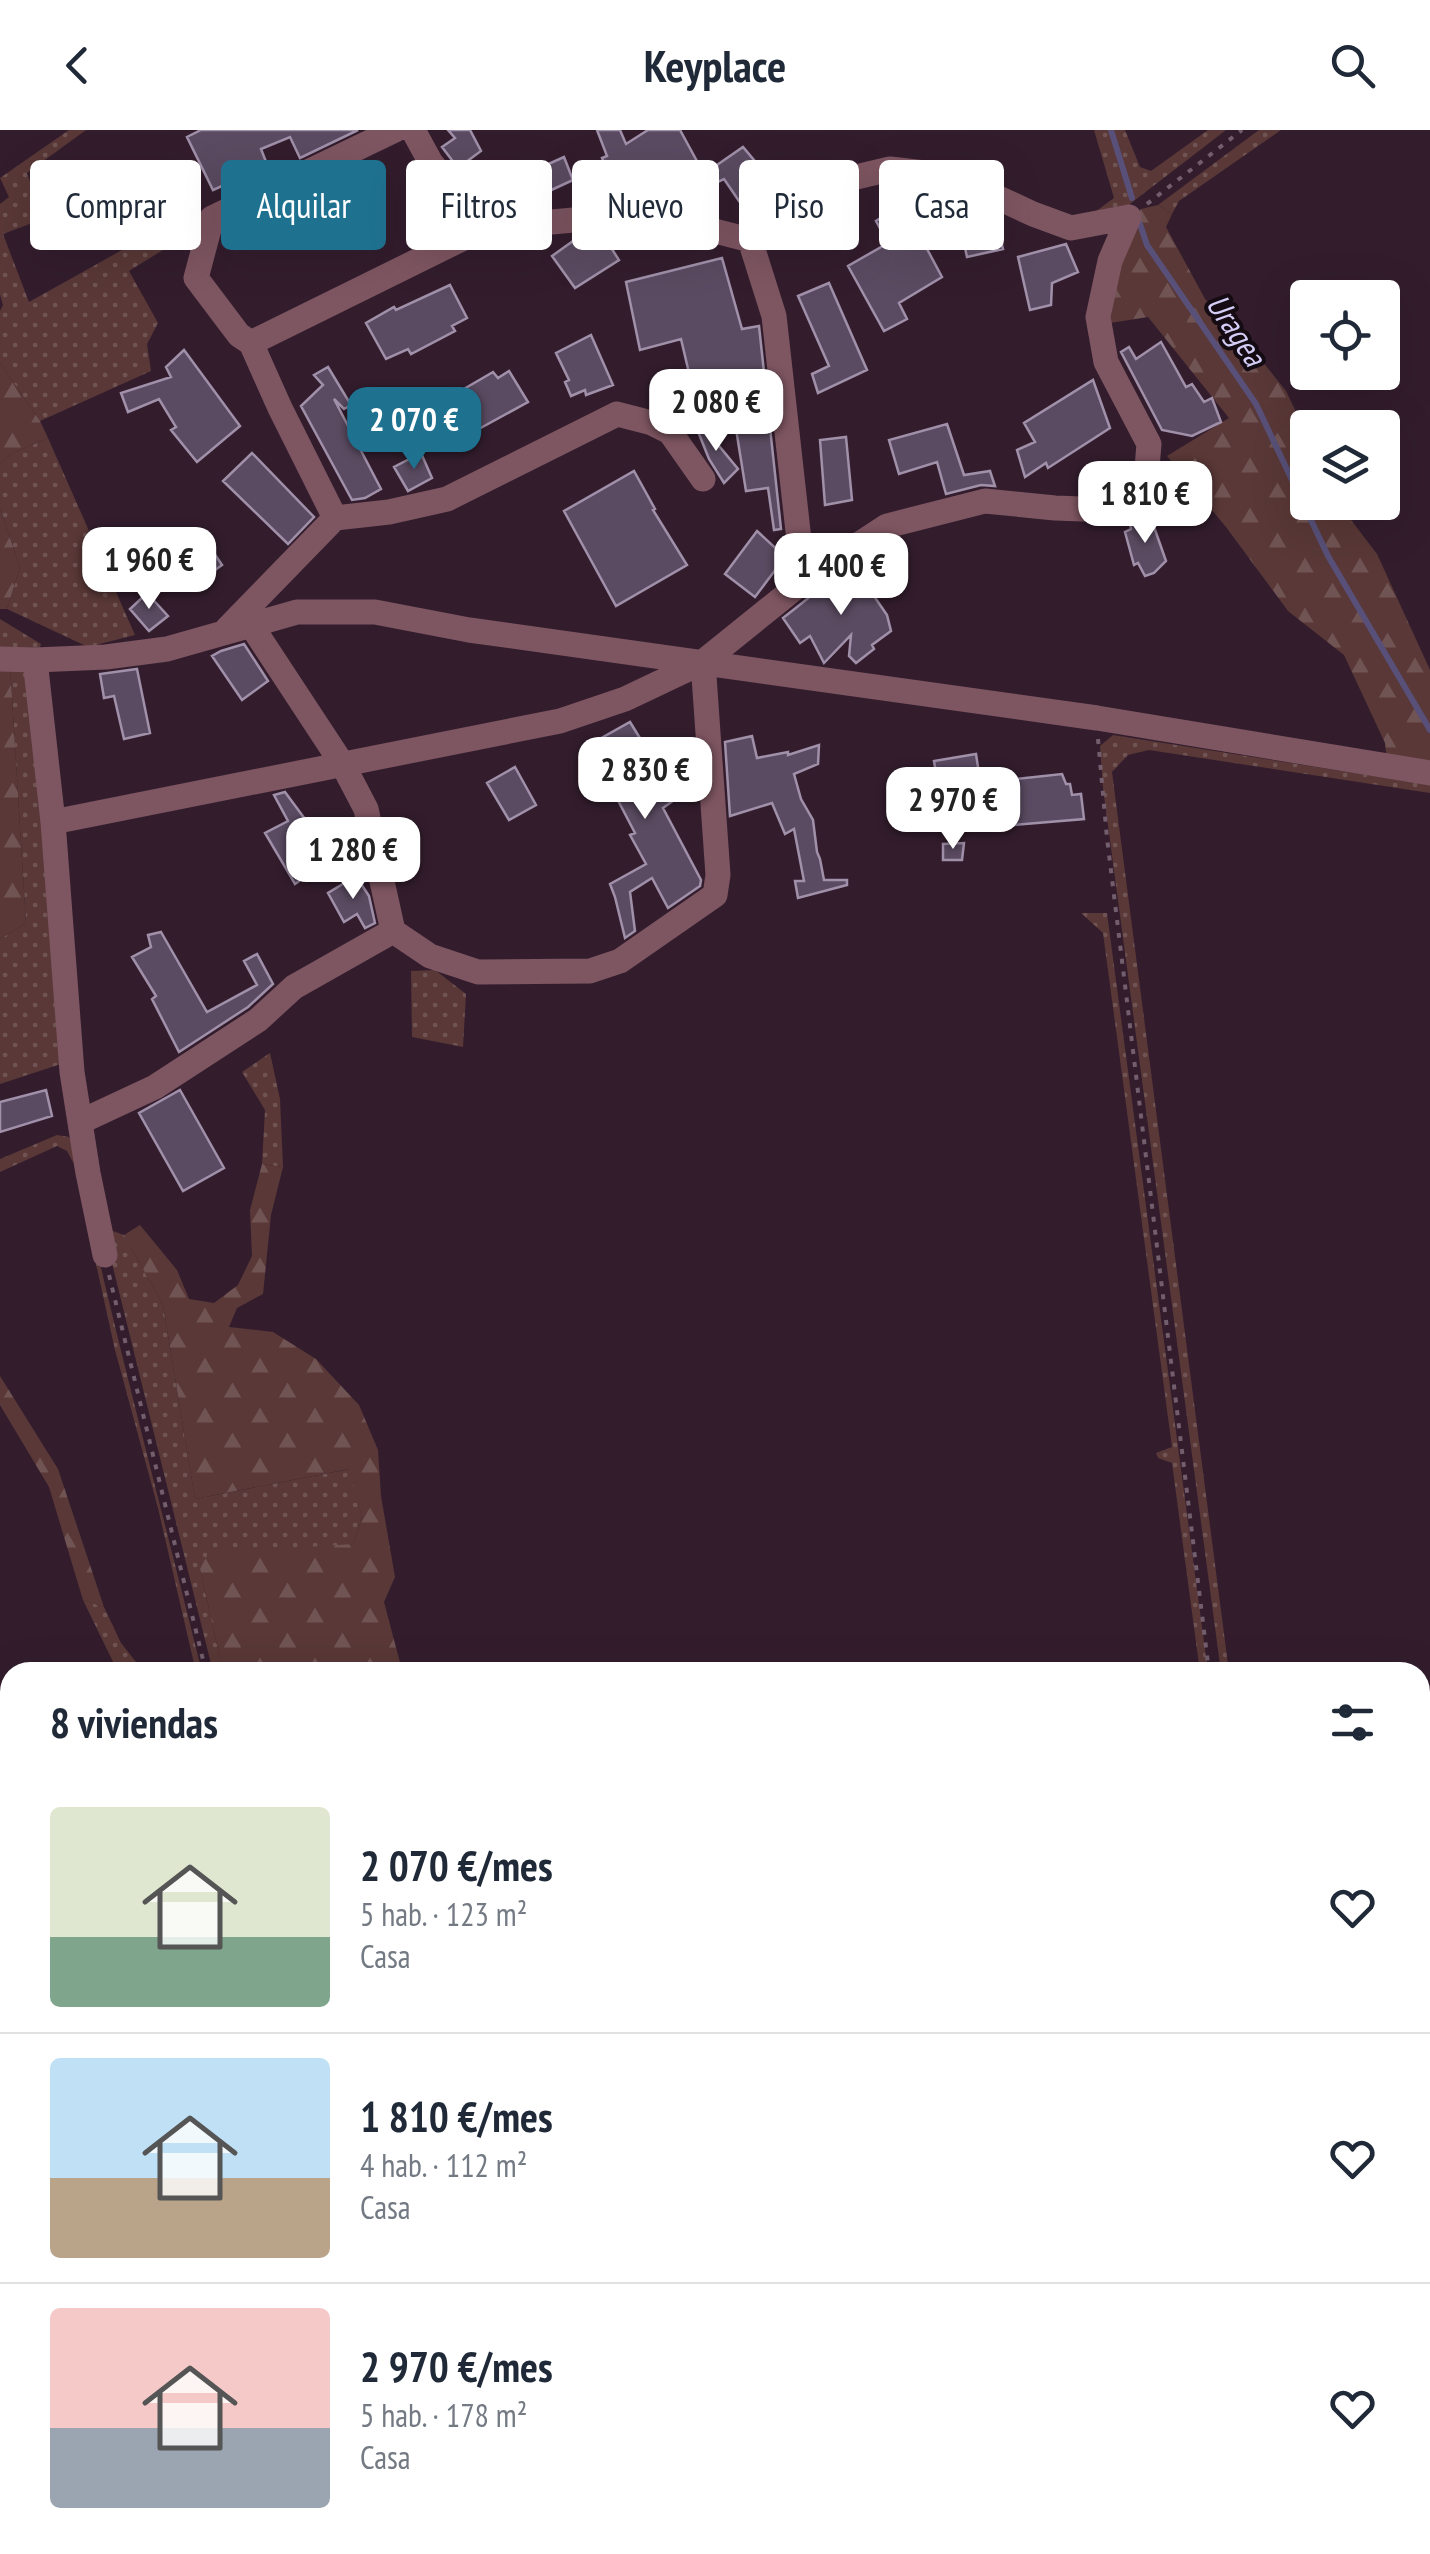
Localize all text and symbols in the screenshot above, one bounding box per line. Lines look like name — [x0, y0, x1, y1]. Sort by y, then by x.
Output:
text: Keyplace — [644, 36, 786, 94]
icon: back — [50, 38, 105, 93]
icon: search — [1325, 38, 1380, 93]
chip: Comprar — [30, 160, 201, 250]
chip: Alquilar — [221, 160, 386, 250]
chip: Filtros — [406, 160, 552, 250]
chip: Nuevo — [572, 160, 719, 250]
chip: Piso — [739, 160, 859, 250]
chip: Casa — [879, 160, 1004, 250]
map controls — [1290, 280, 1400, 520]
button: locate — [1290, 280, 1400, 390]
water label: Uragea — [1198, 285, 1277, 375]
pin: 2 080 € — [624, 369, 808, 454]
text: 2 080 € — [671, 380, 761, 422]
pin: 2 070 € — [322, 387, 506, 472]
text: 2 070 € — [369, 398, 459, 440]
button: layers — [1290, 410, 1400, 520]
pin: 1 810 € — [1053, 461, 1237, 546]
text: 1 810 € — [1100, 472, 1190, 514]
pin: 1 960 € — [57, 527, 241, 612]
pin: 1 400 € — [749, 533, 933, 618]
text: 1 960 € — [104, 538, 194, 580]
text: 1 400 € — [796, 544, 886, 586]
pin: 2 830 € — [553, 737, 737, 822]
text: 2 830 € — [600, 748, 690, 790]
pin: 2 970 € — [861, 767, 1045, 852]
text: 2 970 € — [908, 778, 998, 820]
pin: 1 280 € — [261, 817, 445, 902]
text: 1 280 € — [308, 828, 398, 870]
text: 8 viviendas — [50, 1695, 218, 1750]
icon: filters — [1325, 1695, 1380, 1750]
text: 2 070 €/mes — [360, 1838, 553, 1893]
icon: home — [130, 1847, 250, 1967]
icon: heart — [1325, 1880, 1380, 1935]
text: 5 hab. · 123 m² — [360, 1893, 527, 1935]
text: Casa — [360, 1935, 411, 1977]
text: 1 810 €/mes — [360, 2089, 553, 2144]
icon: home — [130, 2098, 250, 2218]
icon: heart — [1325, 2131, 1380, 2186]
text: 4 hab. · 112 m² — [360, 2144, 527, 2186]
text: Casa — [360, 2186, 411, 2228]
text: 2 970 €/mes — [360, 2339, 553, 2394]
icon: home — [130, 2348, 250, 2468]
icon: heart — [1325, 2381, 1380, 2436]
text: 5 hab. · 178 m² — [360, 2394, 527, 2436]
text: Casa — [360, 2436, 411, 2478]

